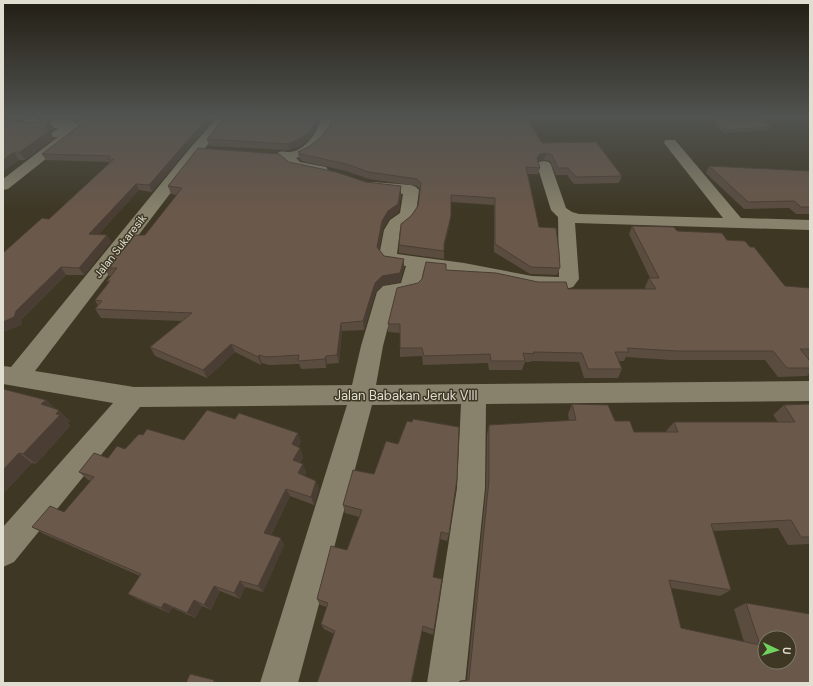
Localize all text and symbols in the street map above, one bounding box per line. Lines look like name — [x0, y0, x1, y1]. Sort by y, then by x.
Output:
street label: Jalan Sukaresik — [91, 211, 150, 281]
street label: Jalan Babakan Jeruk VIII — [334, 387, 478, 404]
north arrow — [757, 630, 797, 670]
text: U — [780, 646, 794, 655]

